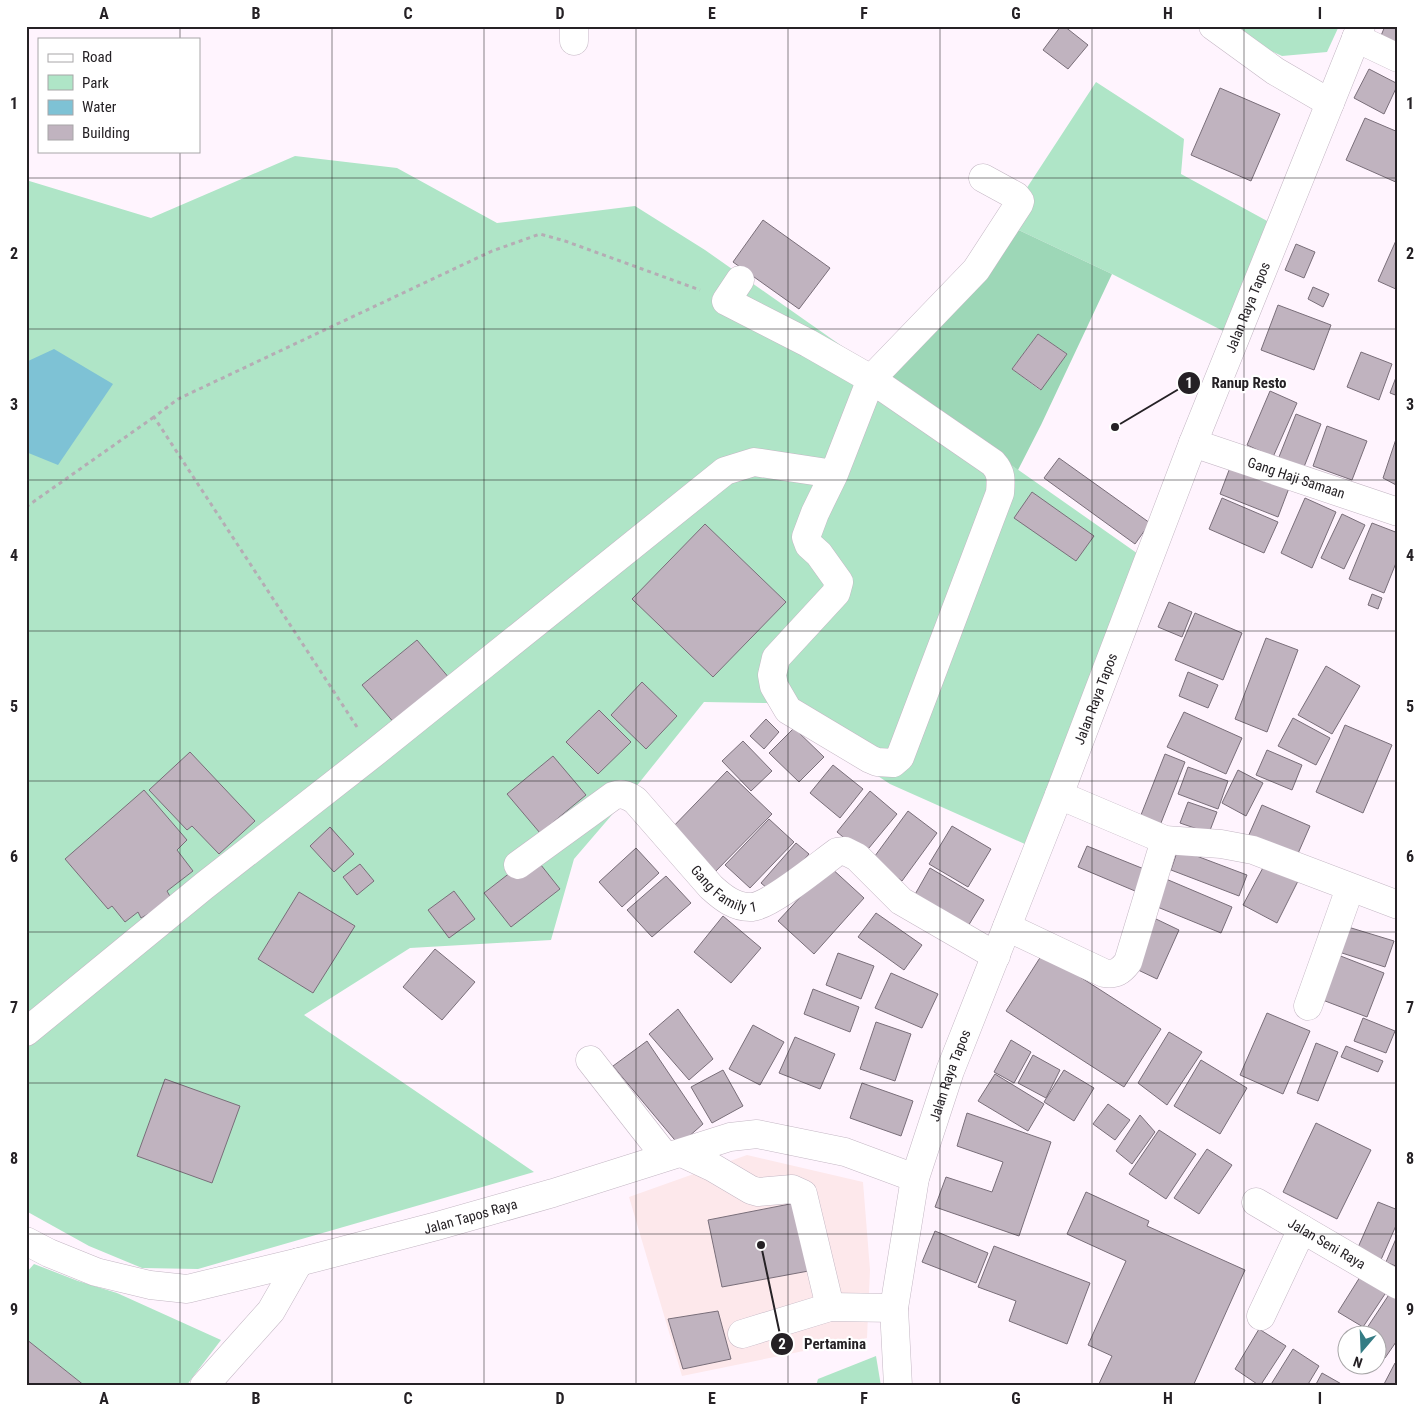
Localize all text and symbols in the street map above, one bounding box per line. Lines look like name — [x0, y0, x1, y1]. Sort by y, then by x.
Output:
text: A — [99, 4, 109, 23]
text: B — [252, 4, 261, 23]
text: C — [403, 4, 413, 23]
text: D — [555, 4, 565, 23]
text: E — [708, 4, 716, 23]
text: F — [860, 4, 868, 23]
text: G — [1011, 4, 1021, 23]
text: H — [1163, 4, 1173, 23]
text: I — [1318, 4, 1322, 23]
legend — [38, 38, 200, 152]
text: Road — [82, 48, 112, 66]
text: Park — [82, 74, 109, 92]
text: 1 — [10, 94, 18, 113]
text: 1 — [1406, 94, 1414, 113]
text: Water — [82, 98, 117, 116]
text: Building — [82, 124, 130, 142]
text: 2 — [10, 244, 18, 263]
text: 2 — [1406, 244, 1414, 263]
street label: Jalan Raya Tapos — [1222, 260, 1273, 355]
callout: Ranup Resto — [1177, 368, 1297, 398]
text: 1 — [1185, 374, 1193, 392]
text: Ranup Resto — [1211, 374, 1287, 392]
text: 3 — [10, 395, 18, 414]
text: 3 — [1406, 395, 1414, 414]
street label: Gang Haji Samaan — [1246, 454, 1347, 502]
text: 4 — [10, 546, 18, 565]
text: 4 — [1406, 546, 1414, 565]
street label: Jalan Raya Tapos — [1071, 651, 1120, 747]
text: 5 — [10, 697, 18, 716]
text: 5 — [1406, 697, 1414, 716]
text: 6 — [10, 847, 18, 866]
text: 6 — [1406, 847, 1414, 866]
street label: Gang Family 1 — [688, 862, 758, 915]
text: 7 — [10, 998, 18, 1017]
text: 7 — [1406, 998, 1414, 1017]
street label: Jalan Raya Tapos — [926, 1027, 974, 1123]
text: 8 — [10, 1149, 18, 1168]
text: 8 — [1406, 1149, 1414, 1168]
street label: Jalan Tapos Raya — [422, 1196, 519, 1237]
street label: Jalan Seni Raya — [1285, 1215, 1368, 1272]
text: 9 — [10, 1300, 18, 1319]
text: 9 — [1406, 1300, 1414, 1319]
north arrow — [1336, 1324, 1386, 1374]
callout: Pertamina — [769, 1329, 876, 1359]
text: 2 — [778, 1335, 786, 1353]
text: Pertamina — [804, 1335, 866, 1353]
text: N — [1351, 1353, 1364, 1371]
text: A — [99, 1389, 109, 1408]
text: B — [252, 1389, 261, 1408]
text: C — [403, 1389, 413, 1408]
text: D — [555, 1389, 565, 1408]
text: E — [708, 1389, 716, 1408]
text: F — [860, 1389, 868, 1408]
text: G — [1011, 1389, 1021, 1408]
text: H — [1163, 1389, 1173, 1408]
text: I — [1318, 1389, 1322, 1408]

